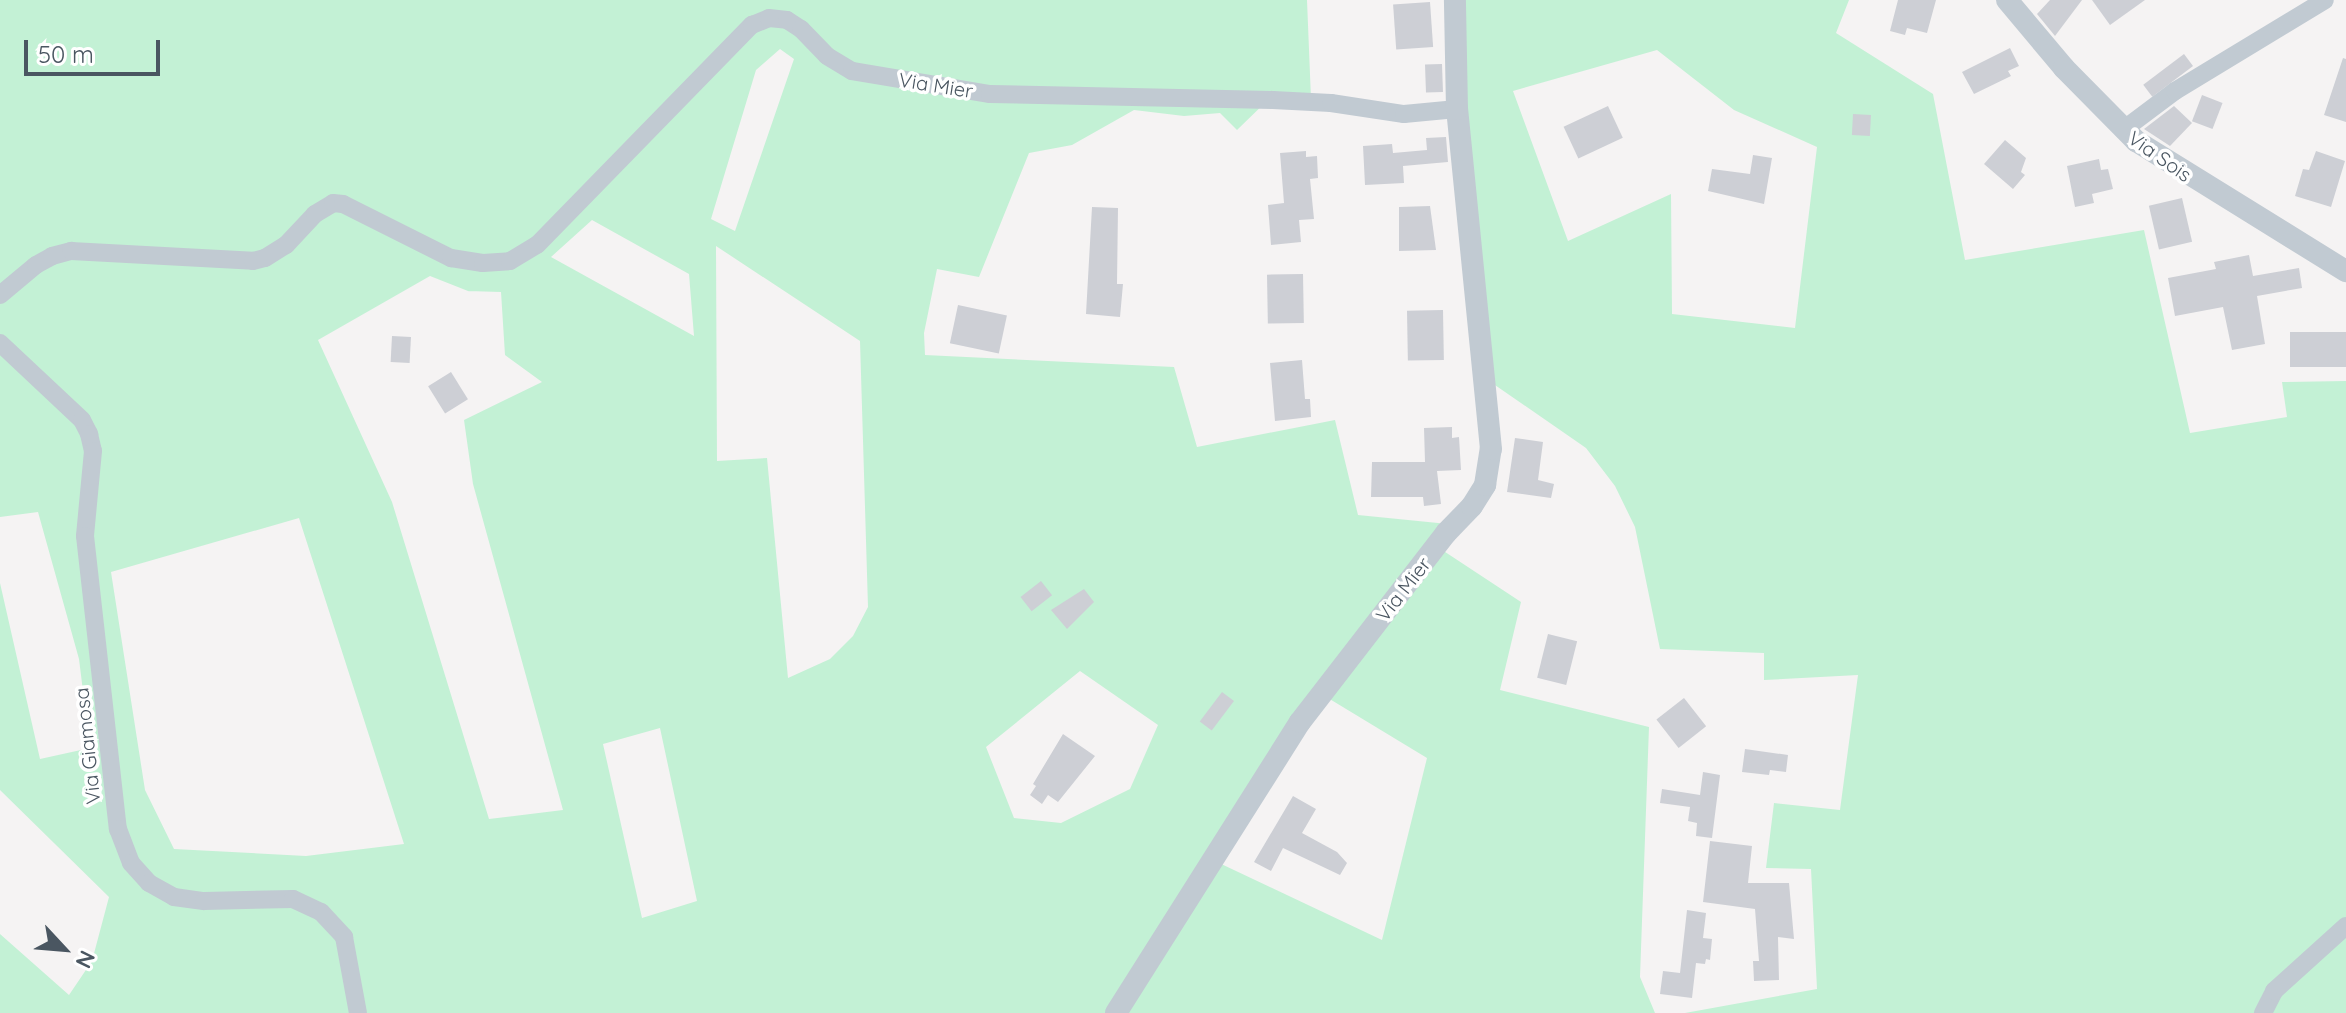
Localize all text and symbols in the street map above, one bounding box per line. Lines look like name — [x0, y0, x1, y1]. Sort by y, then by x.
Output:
scale bar — [28, 24, 164, 74]
text: 50 m — [38, 39, 94, 69]
street label: Via Mier — [897, 67, 975, 103]
street label: Via Sois — [2124, 125, 2196, 187]
street label: Via Mier — [1370, 552, 1436, 626]
street label: Via Giamosa — [69, 686, 105, 806]
north arrow — [24, 909, 104, 989]
text: N — [69, 946, 102, 973]

